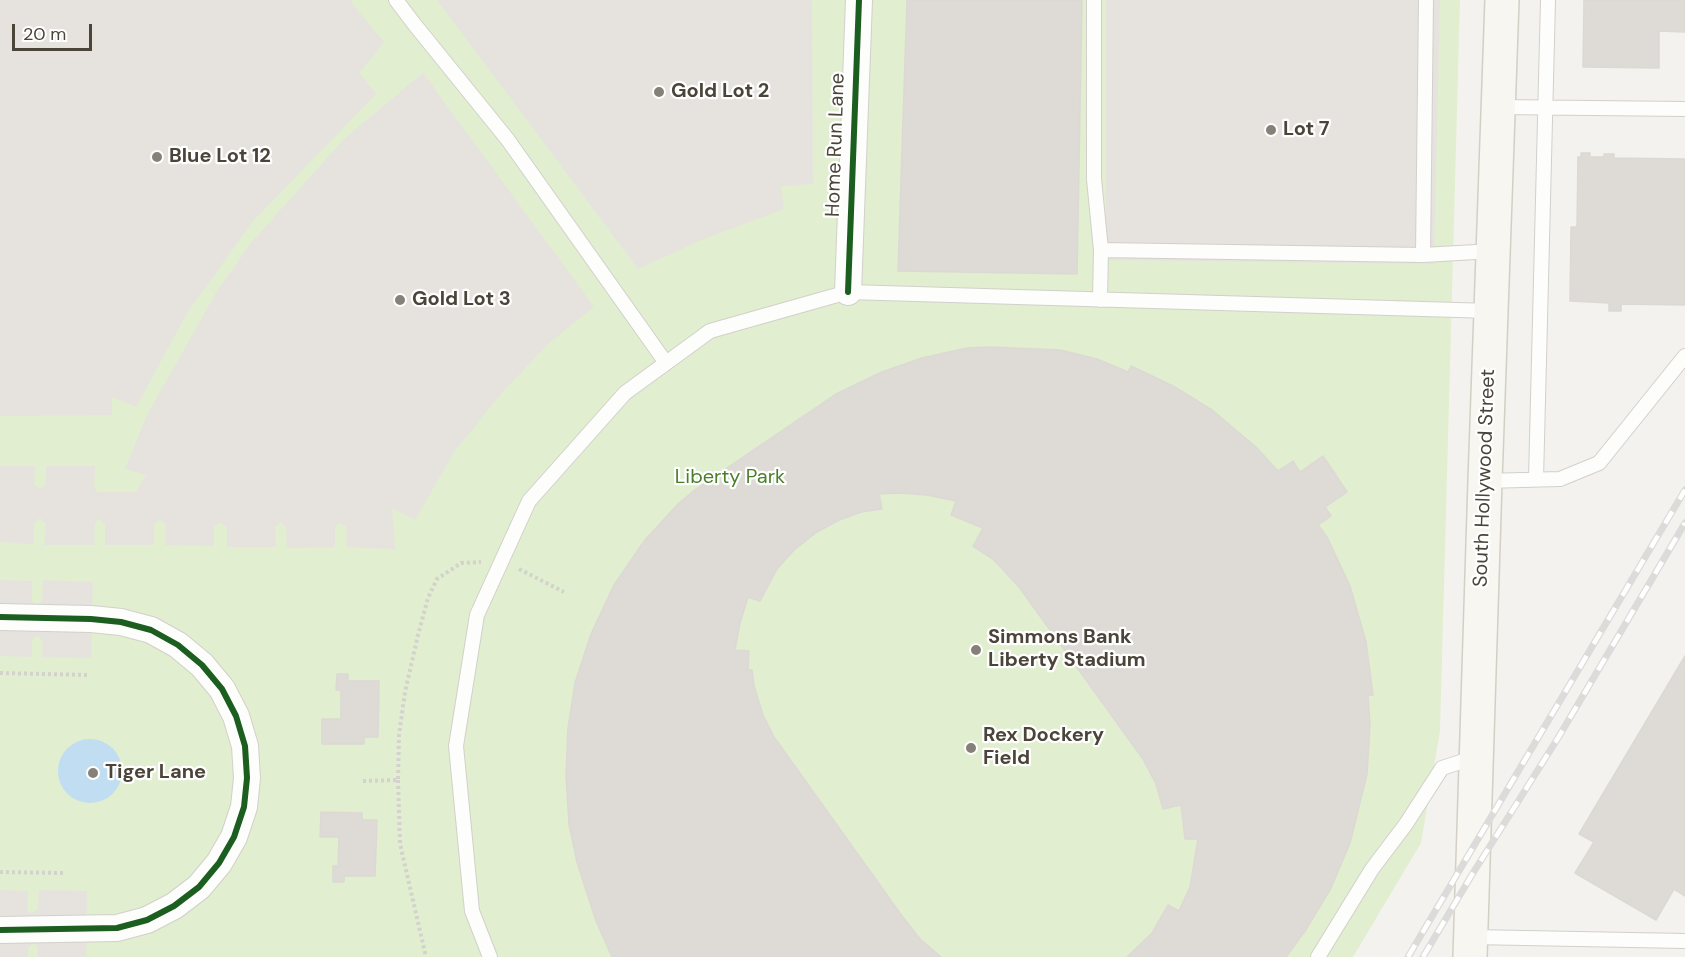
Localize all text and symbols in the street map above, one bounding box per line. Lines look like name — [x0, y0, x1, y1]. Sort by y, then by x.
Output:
scale bar — [15, 12, 94, 50]
text: 20 m — [23, 22, 66, 46]
street label: Home Run Lane — [821, 72, 851, 218]
place label: Gold Lot 2 — [671, 80, 769, 104]
marker: Gold Lot 2 — [652, 85, 666, 99]
place label: Lot 7 — [1283, 118, 1330, 142]
marker: Lot 7 — [1264, 123, 1278, 137]
place label: Blue Lot 12 — [169, 145, 271, 169]
marker: Blue Lot 12 — [150, 150, 164, 164]
place label: Gold Lot 3 — [412, 288, 511, 312]
marker: Gold Lot 3 — [393, 293, 407, 307]
street label: South Hollywood Street — [1469, 369, 1501, 587]
park label: Liberty Park — [675, 466, 785, 490]
place label: Simmons Bank Liberty Stadium — [988, 626, 1146, 673]
marker: Simmons Bank Liberty Stadium — [969, 643, 983, 657]
place label: Rex Dockery Field — [983, 724, 1104, 771]
marker: Rex Dockery Field — [964, 741, 978, 755]
place label: Tiger Lane — [105, 761, 206, 785]
marker: Tiger Lane — [86, 766, 100, 780]

